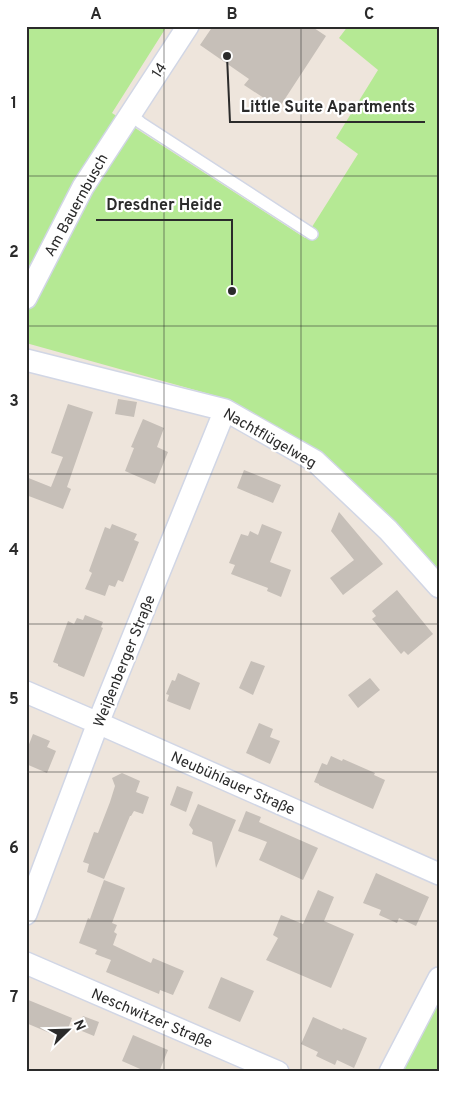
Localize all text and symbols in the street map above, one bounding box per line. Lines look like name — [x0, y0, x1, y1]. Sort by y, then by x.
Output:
text: A — [90, 5, 102, 25]
text: B — [226, 5, 238, 25]
text: C — [364, 5, 374, 25]
street label: 14 — [148, 60, 172, 82]
callout: Little Suite Apartments — [230, 91, 425, 122]
text: 1 — [11, 94, 17, 114]
text: Little Suite Apartments — [241, 98, 415, 118]
street label: Am Bauernbusch — [41, 151, 113, 261]
callout: Dresdner Heide — [96, 189, 232, 220]
text: Dresdner Heide — [106, 196, 222, 216]
text: 2 — [9, 243, 19, 263]
text: 3 — [9, 392, 19, 412]
street label: Nachtflügelweg — [219, 405, 319, 474]
text: 4 — [9, 541, 19, 561]
street label: Weißenberger Straße — [90, 593, 161, 731]
text: 5 — [9, 690, 19, 710]
street label: Neubühlauer Straße — [167, 748, 297, 820]
text: 6 — [9, 839, 19, 859]
street label: Neschwitzer Straße — [88, 985, 215, 1054]
text: 7 — [10, 988, 18, 1008]
north arrow — [42, 1006, 92, 1056]
text: N — [69, 1018, 88, 1033]

